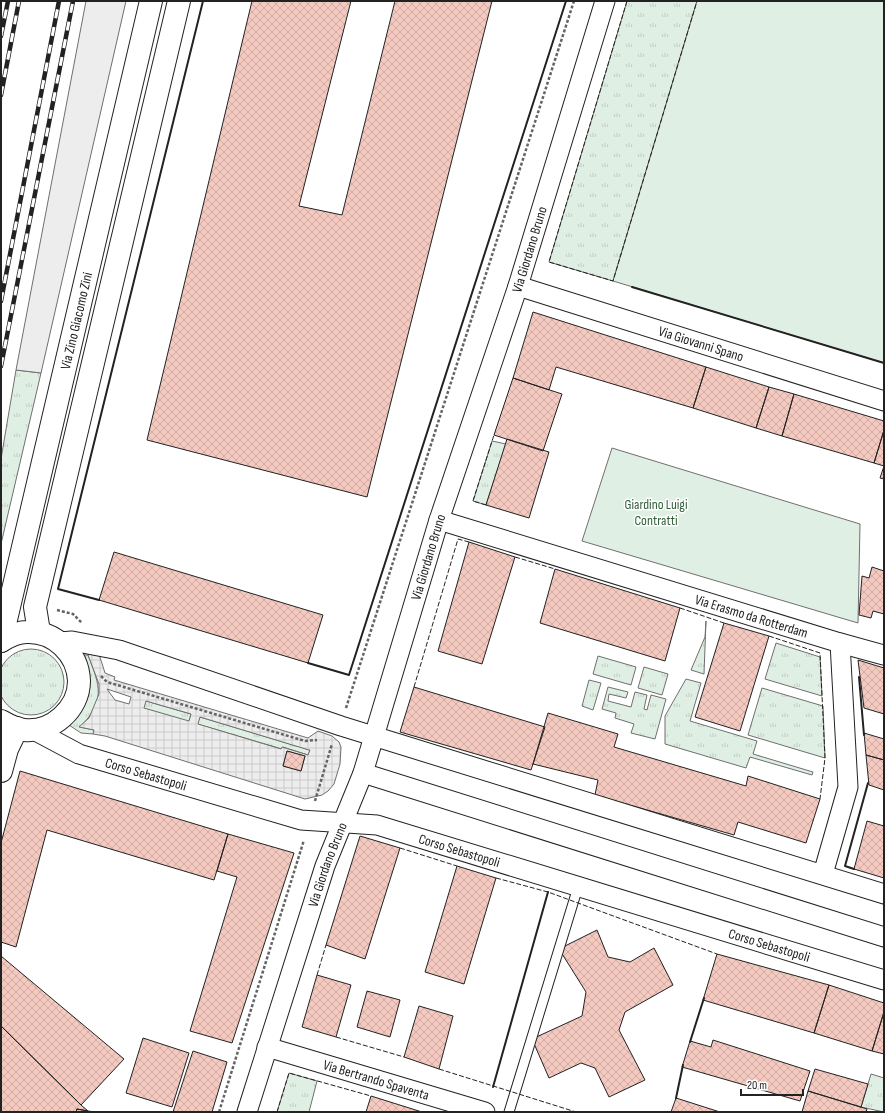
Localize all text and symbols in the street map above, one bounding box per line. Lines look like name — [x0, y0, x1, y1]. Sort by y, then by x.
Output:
street label: Via Giordano Bruno — [508, 204, 551, 295]
street label: Via Zino Giacomo Zini — [57, 270, 96, 371]
street label: Via Giovanni Spano — [656, 323, 746, 365]
park label: Giardino Luigi Contratti — [624, 496, 688, 529]
street label: Via Giordano Bruno — [407, 512, 449, 602]
street label: Via Erasmo da Rotterdam — [693, 591, 810, 642]
street label: Corso Sebastopoli — [103, 754, 189, 795]
street label: Via Giordano Bruno — [305, 820, 351, 909]
street label: Corso Sebastopoli — [417, 830, 502, 871]
street label: Corso Sebastopoli — [726, 925, 812, 966]
street label: Via Bertrando Spaventa — [321, 1056, 431, 1104]
scale bar — [741, 1071, 803, 1097]
text: 20 m — [747, 1078, 767, 1093]

